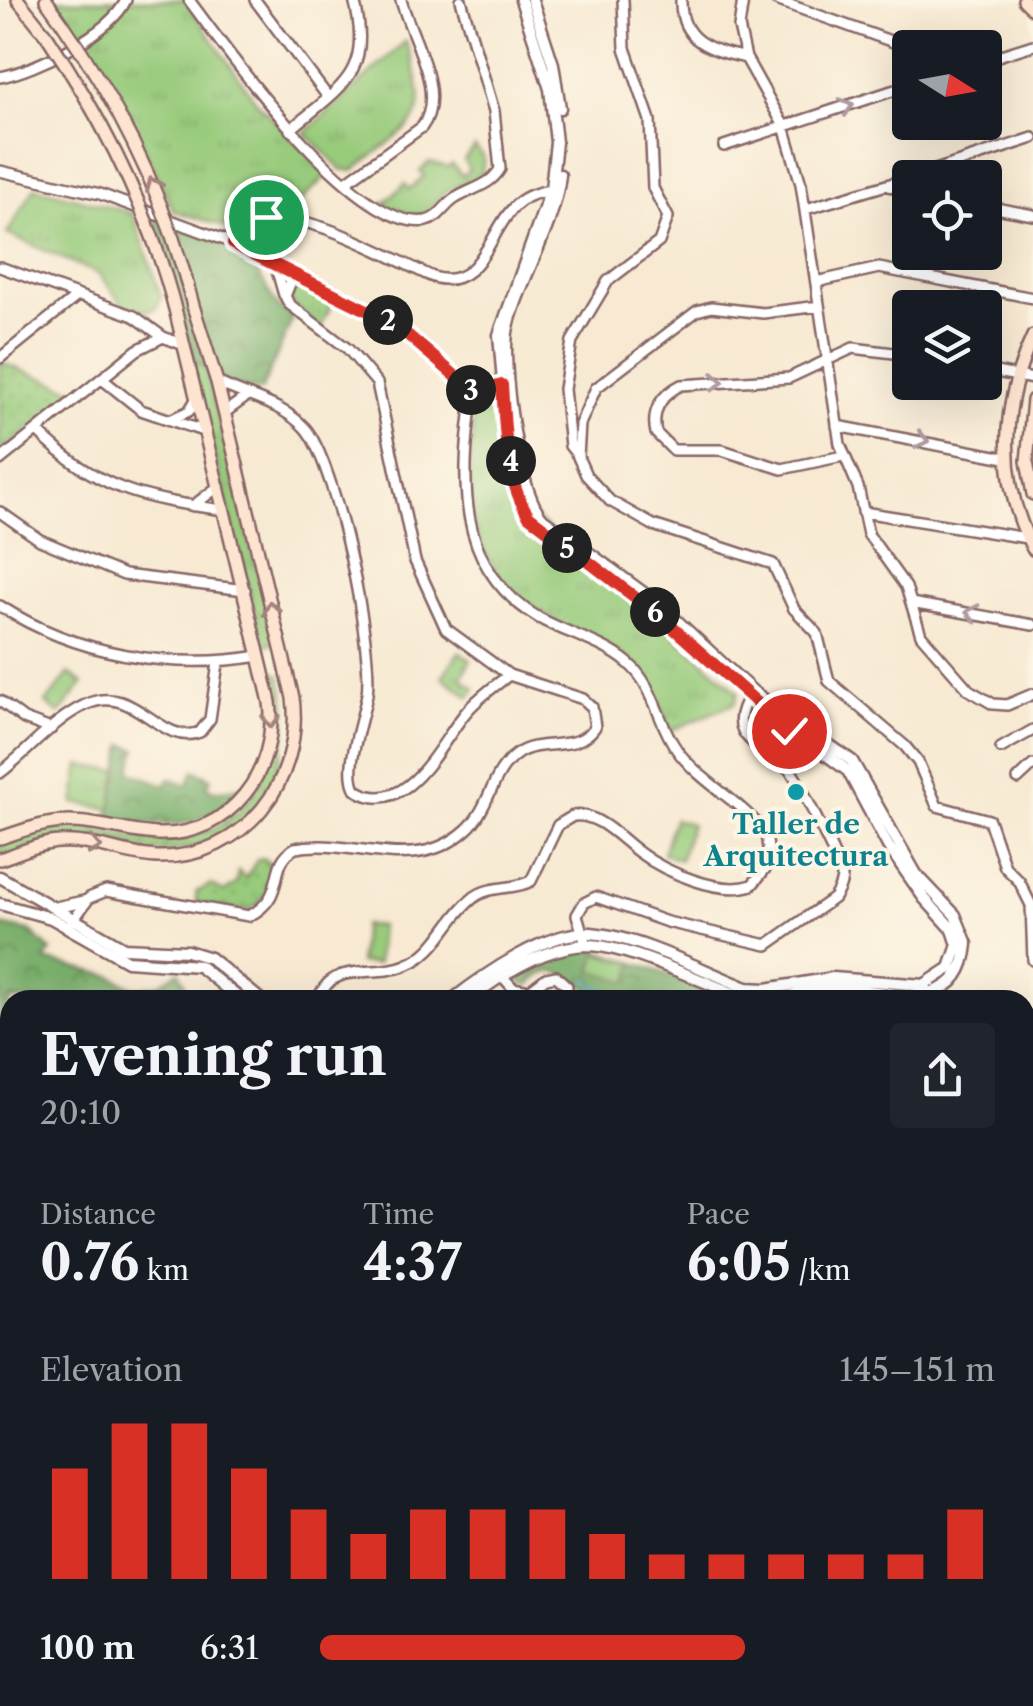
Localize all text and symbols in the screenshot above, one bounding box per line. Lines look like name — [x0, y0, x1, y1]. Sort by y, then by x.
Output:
north arrow — [892, 30, 1002, 140]
map controls — [892, 30, 1002, 400]
one-way arrow — [838, 97, 855, 117]
button: locate — [892, 160, 1002, 270]
pin — [224, 175, 309, 260]
one-way arrow — [145, 176, 165, 194]
icon: arrive — [239, 190, 294, 245]
button: layers — [892, 290, 1002, 400]
pin: 2 — [363, 295, 413, 345]
text: 2 — [380, 303, 396, 337]
pin: 3 — [446, 365, 496, 415]
one-way arrow — [710, 371, 726, 392]
text: 3 — [463, 373, 479, 407]
one-way arrow — [913, 429, 930, 450]
pin: 4 — [486, 436, 536, 486]
text: 4 — [503, 444, 519, 478]
pin: 5 — [542, 523, 592, 573]
text: 5 — [559, 531, 575, 565]
pin: 6 — [630, 587, 680, 637]
text: 6 — [647, 595, 663, 629]
one-way arrow — [262, 600, 283, 617]
one-way arrow — [964, 603, 981, 624]
pin — [747, 689, 832, 774]
icon: check — [762, 704, 817, 759]
one-way arrow — [260, 714, 282, 730]
marker: Taller de Arquitectura — [785, 781, 807, 803]
place label: Taller de Arquitectura — [703, 807, 889, 873]
one-way arrow — [86, 835, 103, 856]
text: Evening run — [40, 1022, 387, 1089]
button: share — [890, 1023, 995, 1128]
text: 20:10 — [40, 1093, 121, 1132]
text: Distance — [40, 1197, 156, 1231]
text: Time — [363, 1197, 434, 1231]
text: Pace — [687, 1197, 750, 1231]
text: 0.76 — [40, 1231, 139, 1293]
text: 4:37 — [363, 1231, 462, 1293]
text: 6:05 — [687, 1231, 791, 1293]
text: km — [139, 1253, 189, 1287]
text: /km — [791, 1253, 851, 1287]
text: Elevation — [40, 1350, 183, 1389]
text: 145–151 m — [840, 1350, 995, 1389]
text: 100 m — [40, 1628, 135, 1667]
text: 6:31 — [200, 1628, 259, 1667]

